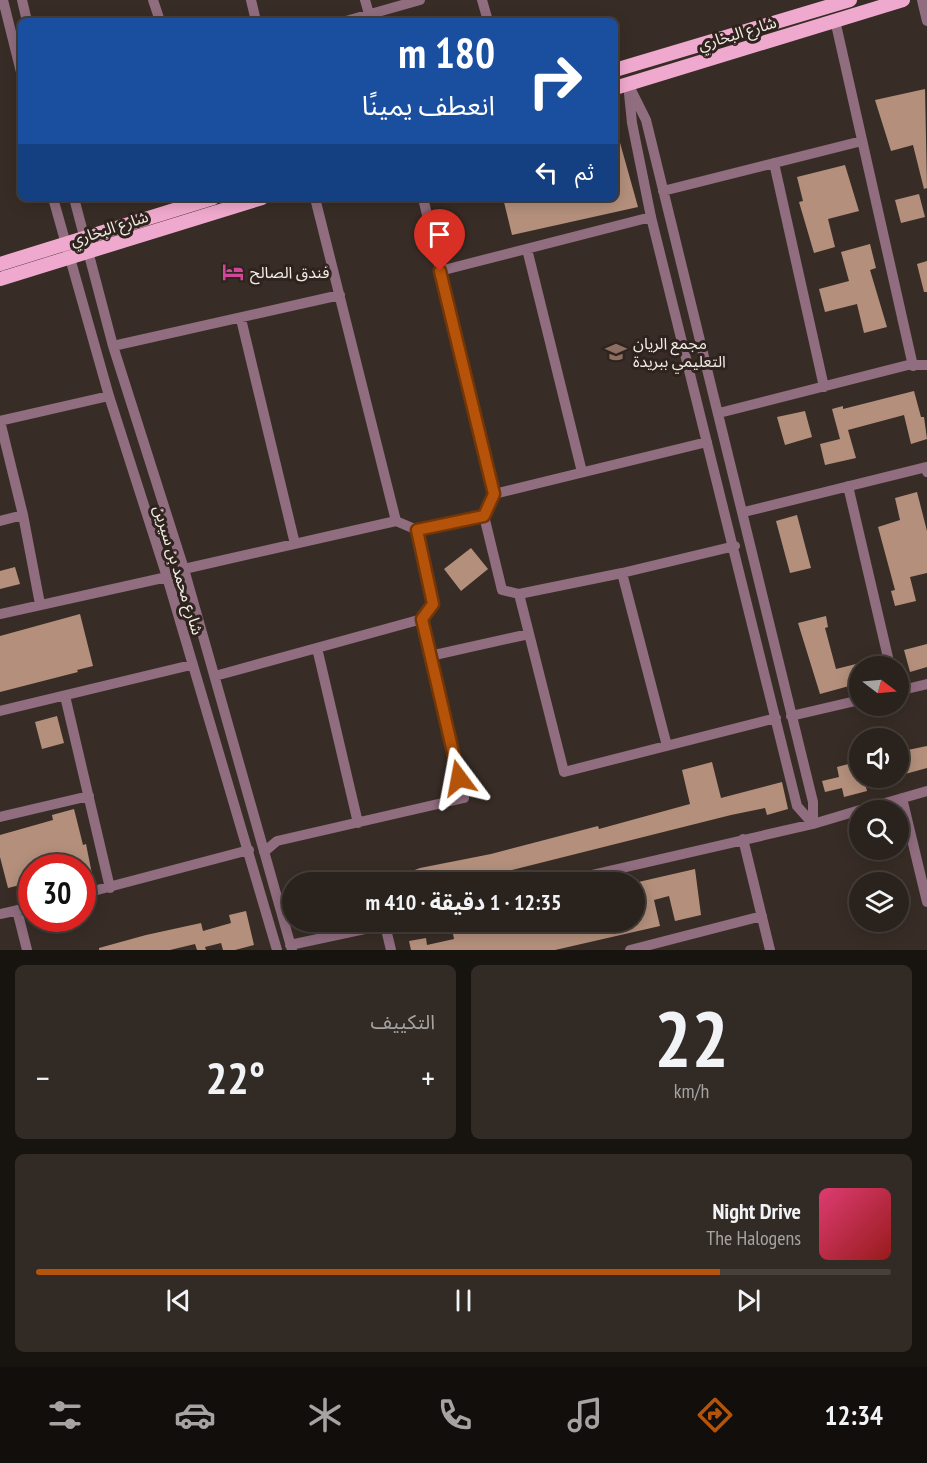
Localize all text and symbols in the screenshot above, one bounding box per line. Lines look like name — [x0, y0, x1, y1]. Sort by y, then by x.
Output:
street label: شارع البخاري — [695, 12, 779, 57]
text: 180 m — [398, 25, 495, 80]
icon: right — [516, 42, 594, 120]
text: انعطف يمينًا — [362, 88, 495, 122]
icon: left — [530, 156, 563, 189]
text: ثم — [575, 158, 594, 186]
street label: شارع البخاري — [67, 206, 151, 253]
pin — [414, 209, 465, 271]
icon: arrive — [423, 218, 456, 251]
hotel icon: فندق الصالح — [221, 260, 245, 284]
place label: فندق الصالح — [250, 262, 329, 285]
place label: مجمع الريان التعليمي ببريدة — [633, 333, 726, 374]
school or university icon: مجمع الريان التعليمي ببريدة — [604, 340, 628, 364]
street label: شارع محمد بن سيرين — [147, 503, 208, 638]
north arrow — [849, 656, 909, 716]
map controls — [849, 656, 909, 932]
button: sound — [849, 728, 909, 788]
position arrow — [427, 746, 491, 810]
button: search — [849, 800, 909, 860]
speed limit sign: 30 — [18, 854, 96, 932]
button: layers — [849, 872, 909, 932]
text: 12:35 · 1 دقيقة · 410 m — [365, 888, 562, 916]
text: 22 — [654, 988, 729, 1089]
text: التكييف — [371, 1009, 435, 1035]
text: 22° — [206, 1048, 265, 1106]
text: − — [36, 1056, 50, 1099]
text: + — [421, 1056, 435, 1099]
text: km/h — [674, 1078, 709, 1104]
text: Night Drive — [712, 1197, 801, 1225]
text: The Halogens — [706, 1225, 801, 1251]
icon: previous — [162, 1284, 195, 1317]
icon: pause — [447, 1284, 480, 1317]
icon: next — [732, 1284, 765, 1317]
icon: filters — [44, 1394, 86, 1436]
icon: car — [174, 1394, 216, 1436]
icon: climate — [304, 1394, 346, 1436]
icon: phone — [434, 1394, 476, 1436]
icon: music — [564, 1394, 606, 1436]
icon: directions — [694, 1394, 736, 1436]
text: 12:34 — [825, 1398, 883, 1432]

